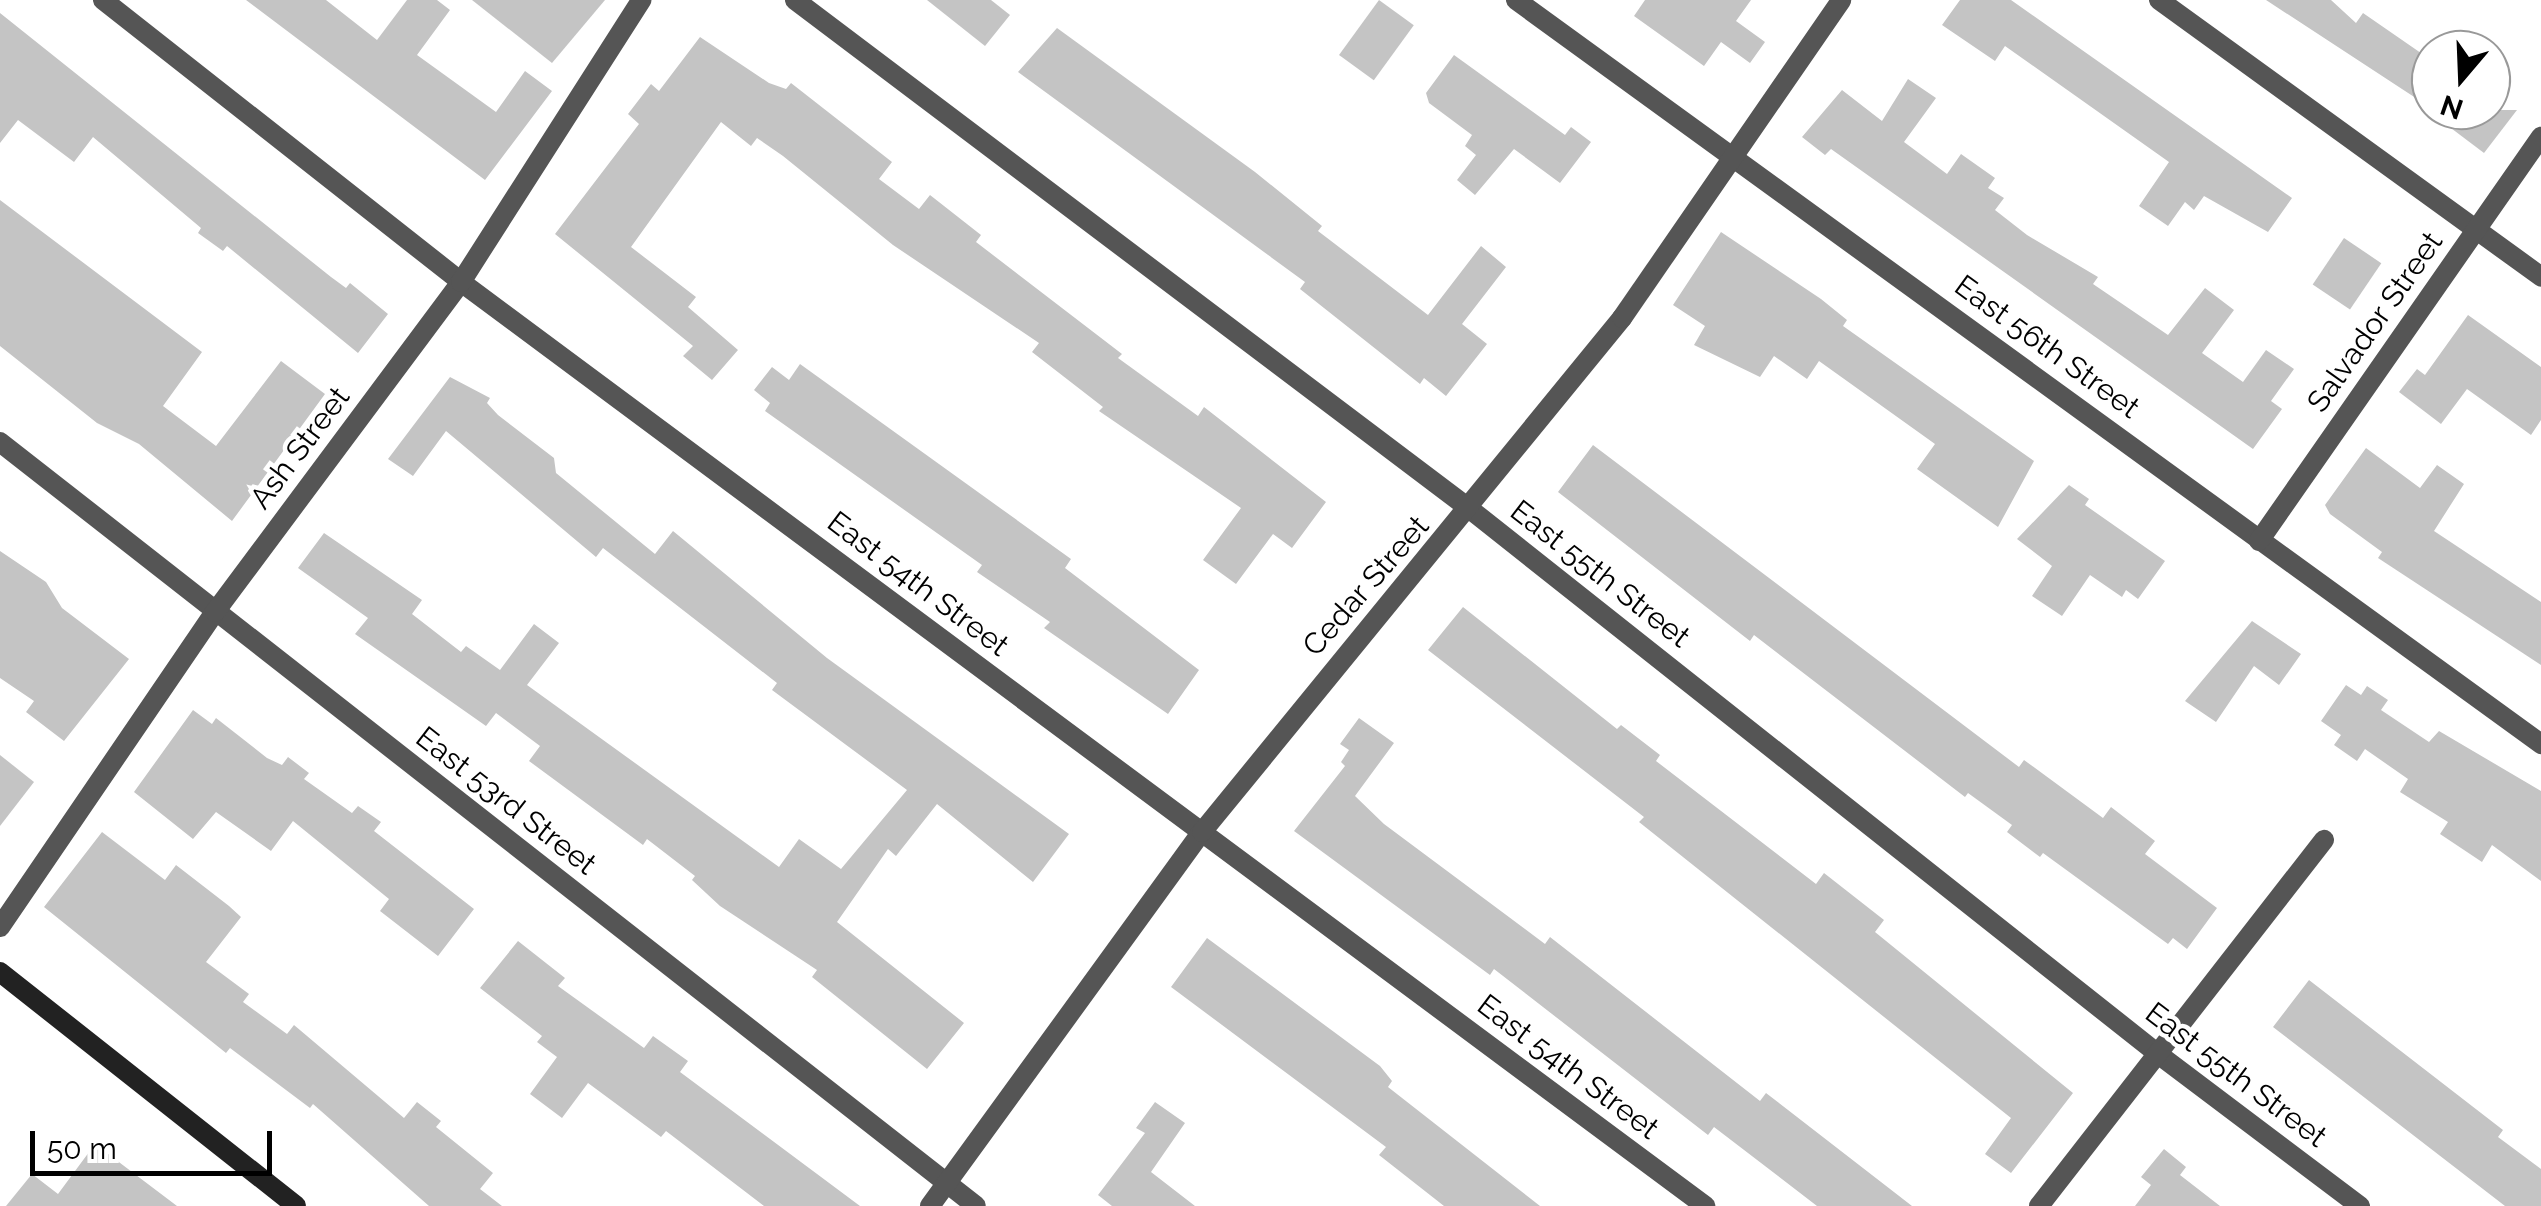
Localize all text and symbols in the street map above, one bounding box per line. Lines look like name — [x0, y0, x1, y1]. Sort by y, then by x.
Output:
north arrow — [2411, 30, 2511, 130]
text: N — [2436, 88, 2467, 126]
street label: Salvador Street — [2299, 225, 2451, 419]
street label: East 56th Street — [1948, 268, 2146, 426]
street label: Ash Street — [243, 380, 357, 516]
street label: East 55th Street — [1503, 493, 1697, 655]
street label: East 54th Street — [820, 504, 1016, 664]
street label: Cedar Street — [1295, 508, 1437, 664]
street label: East 53rd Street — [409, 719, 603, 883]
street label: East 54th Street — [1470, 987, 1666, 1147]
street label: East 55th Street — [2138, 995, 2334, 1155]
scale bar — [35, 1111, 278, 1173]
text: 50 m — [47, 1131, 117, 1166]

